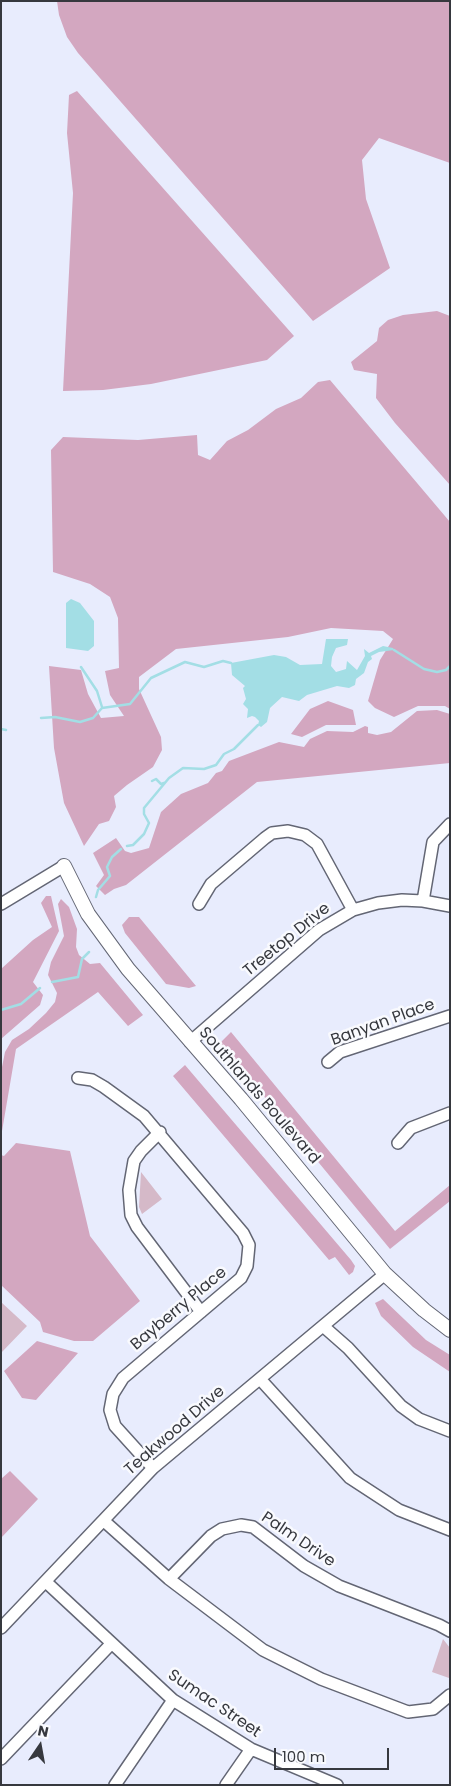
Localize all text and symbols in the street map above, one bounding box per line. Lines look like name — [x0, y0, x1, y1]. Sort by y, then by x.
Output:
street label: Treetop Drive — [240, 899, 334, 981]
street label: Banyan Place — [329, 995, 437, 1051]
street label: Southlands Boulevard — [194, 1024, 324, 1168]
street label: Bayberry Place — [127, 1263, 231, 1355]
street label: Teakwood Drive — [121, 1382, 229, 1480]
street label: Palm Drive — [257, 1508, 339, 1572]
street label: Sumac Street — [164, 1666, 264, 1742]
text: N — [36, 1720, 50, 1742]
north arrow — [15, 1721, 65, 1771]
scale bar — [276, 1738, 391, 1770]
text: 100 m — [282, 1746, 325, 1767]

